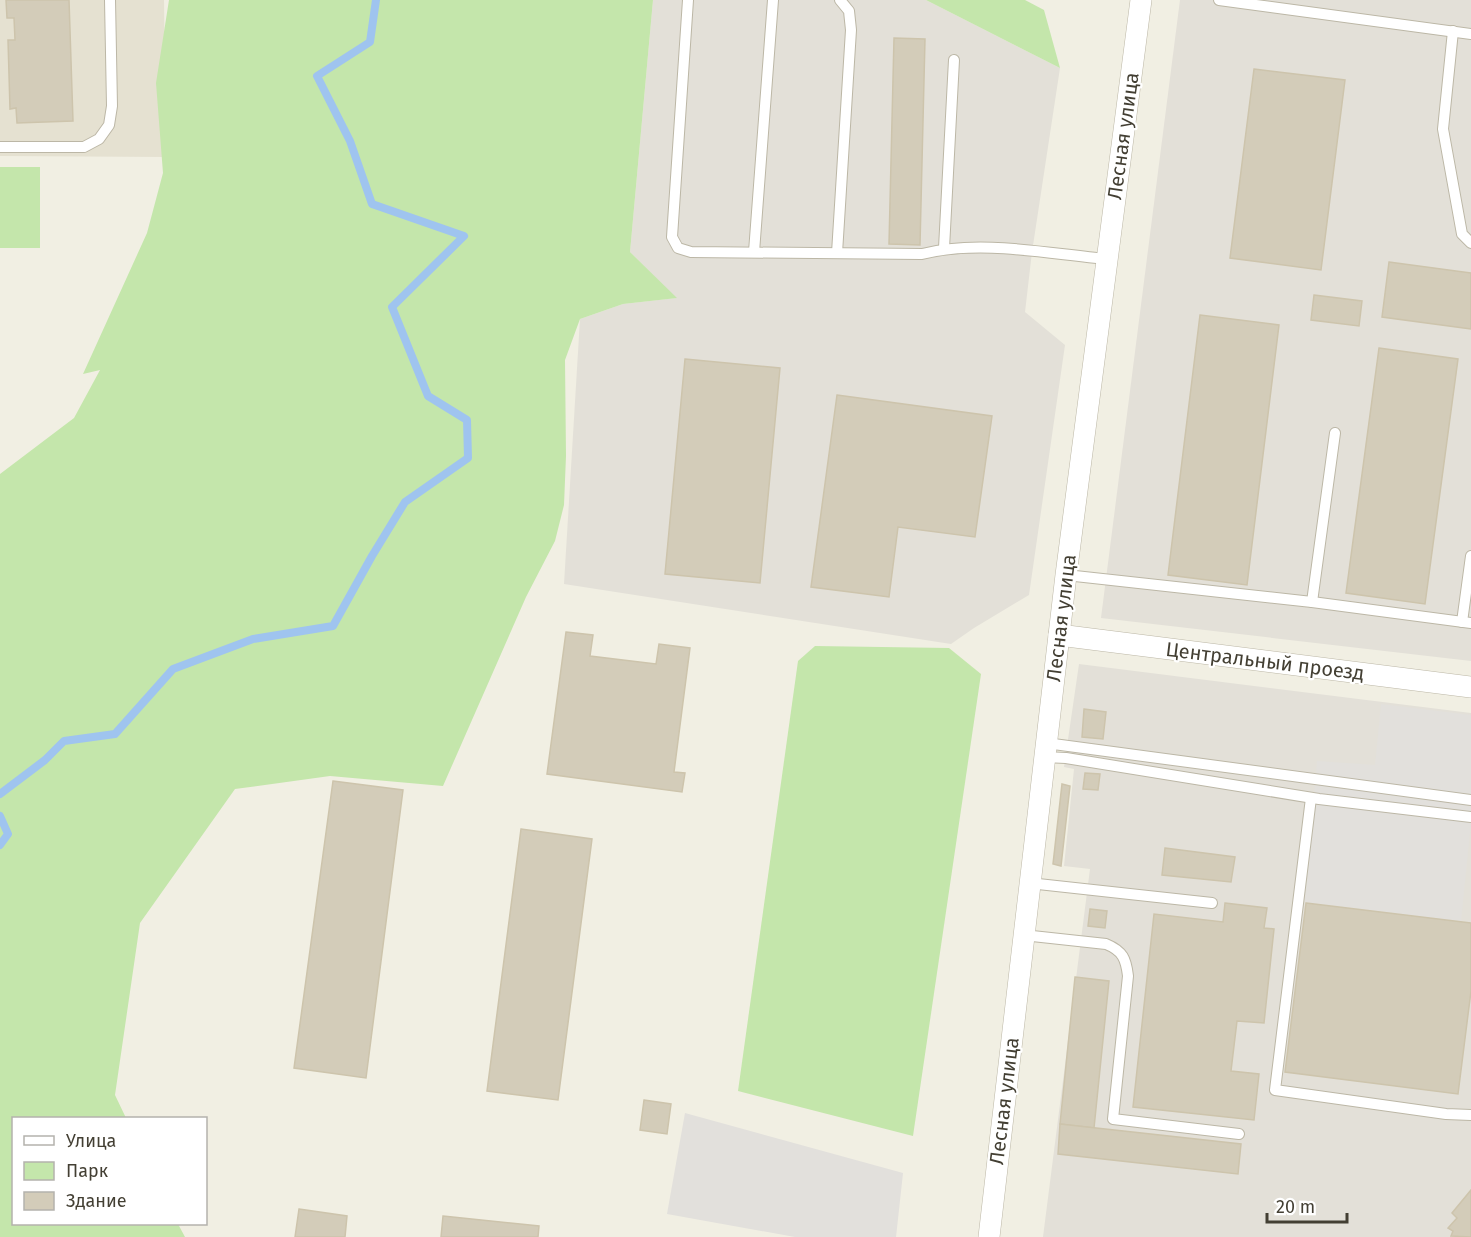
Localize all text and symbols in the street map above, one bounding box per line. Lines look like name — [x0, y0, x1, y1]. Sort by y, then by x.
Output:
street label: Лесная улица — [1102, 71, 1144, 201]
street label: Лесная улица — [1041, 553, 1081, 683]
street label: Центральный проезд — [1164, 637, 1366, 685]
street label: Лесная улица — [984, 1036, 1024, 1166]
legend — [12, 1117, 207, 1225]
text: Улица — [66, 1130, 116, 1152]
text: Парк — [66, 1160, 109, 1182]
scale bar — [1267, 1186, 1346, 1224]
text: Здание — [66, 1190, 127, 1212]
text: 20 m — [1276, 1196, 1315, 1218]

